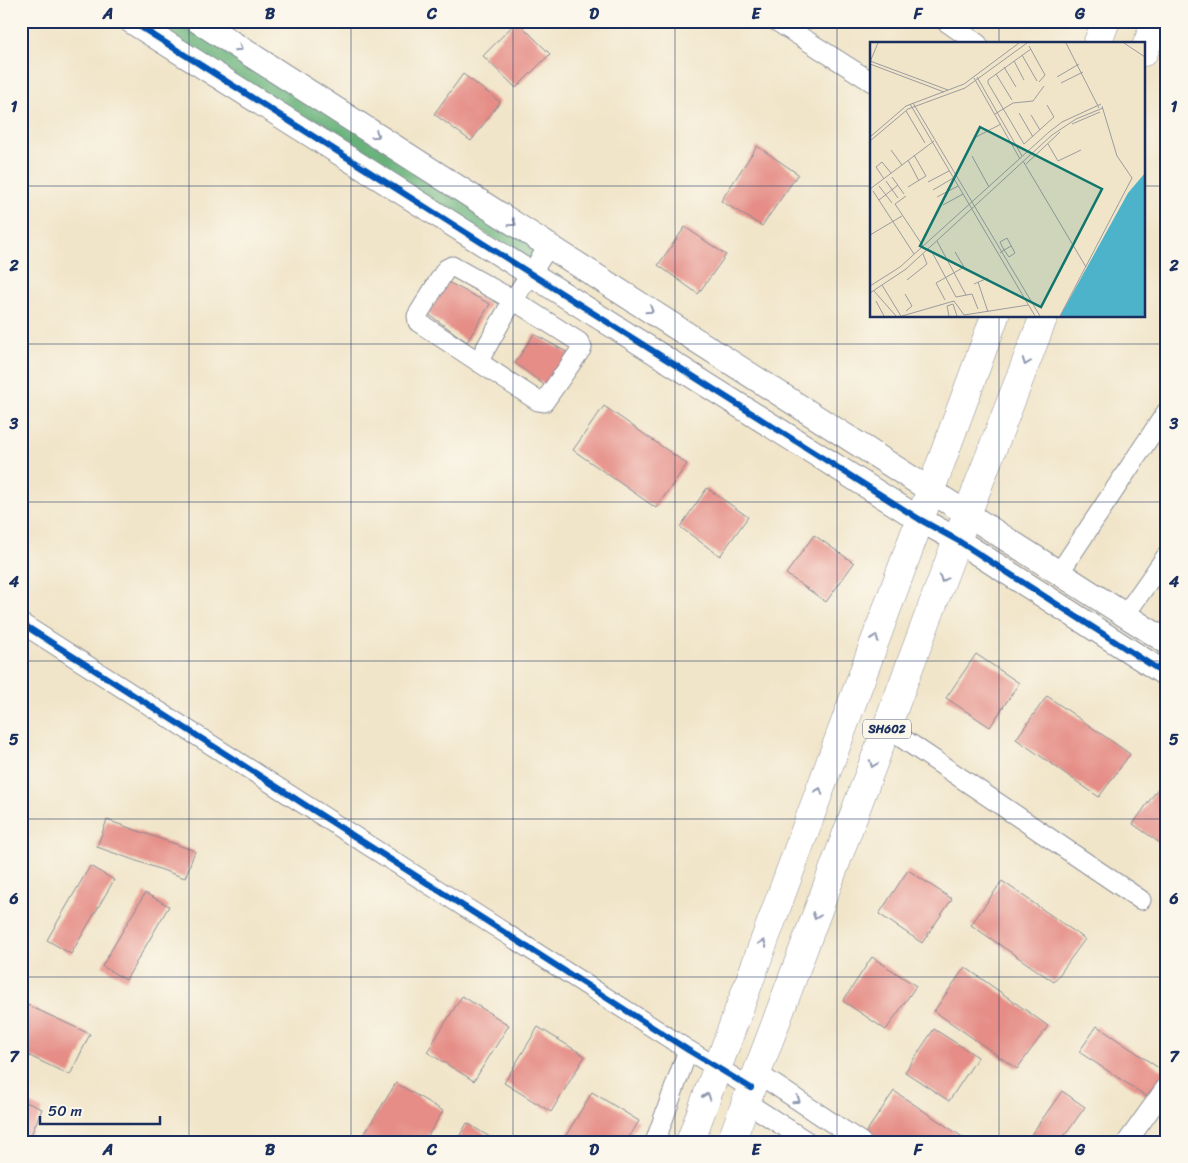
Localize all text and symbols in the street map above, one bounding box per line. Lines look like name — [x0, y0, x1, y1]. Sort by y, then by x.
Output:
text: A — [102, 0, 113, 28]
text: B — [265, 0, 276, 28]
text: C — [426, 0, 438, 28]
text: D — [589, 0, 599, 28]
text: E — [752, 0, 762, 28]
text: F — [913, 0, 924, 28]
text: G — [1074, 0, 1086, 28]
one-way arrow — [234, 41, 243, 51]
inset map — [870, 42, 1146, 318]
text: 1 — [11, 92, 18, 121]
text: 1 — [1171, 92, 1178, 121]
one-way arrow — [371, 129, 380, 138]
one-way arrow — [507, 217, 517, 226]
text: 2 — [8, 251, 19, 280]
text: 2 — [1168, 251, 1179, 280]
one-way arrow — [645, 304, 654, 314]
one-way arrow — [1022, 357, 1033, 366]
text: 3 — [9, 409, 19, 438]
text: 3 — [1169, 409, 1179, 438]
text: 4 — [8, 567, 19, 596]
text: 4 — [1168, 567, 1179, 596]
one-way arrow — [939, 574, 949, 583]
one-way arrow — [869, 635, 879, 643]
road number: SH602 — [863, 720, 911, 739]
text: 5 — [9, 725, 19, 754]
text: 5 — [1169, 725, 1179, 754]
one-way arrow — [869, 759, 879, 767]
one-way arrow — [813, 787, 823, 796]
text: 6 — [8, 884, 19, 913]
text: 6 — [1168, 884, 1179, 913]
one-way arrow — [812, 911, 822, 919]
one-way arrow — [757, 940, 767, 948]
text: 7 — [9, 1042, 20, 1071]
text: 7 — [1169, 1042, 1180, 1071]
one-way arrow — [701, 1092, 711, 1101]
scale bar — [40, 1093, 160, 1125]
one-way arrow — [792, 1094, 801, 1103]
text: 50 m — [48, 1098, 83, 1124]
text: A — [102, 1135, 113, 1163]
text: B — [265, 1135, 276, 1163]
text: C — [426, 1135, 438, 1163]
text: D — [589, 1135, 599, 1163]
text: E — [752, 1135, 762, 1163]
text: F — [913, 1135, 924, 1163]
text: G — [1074, 1135, 1086, 1163]

